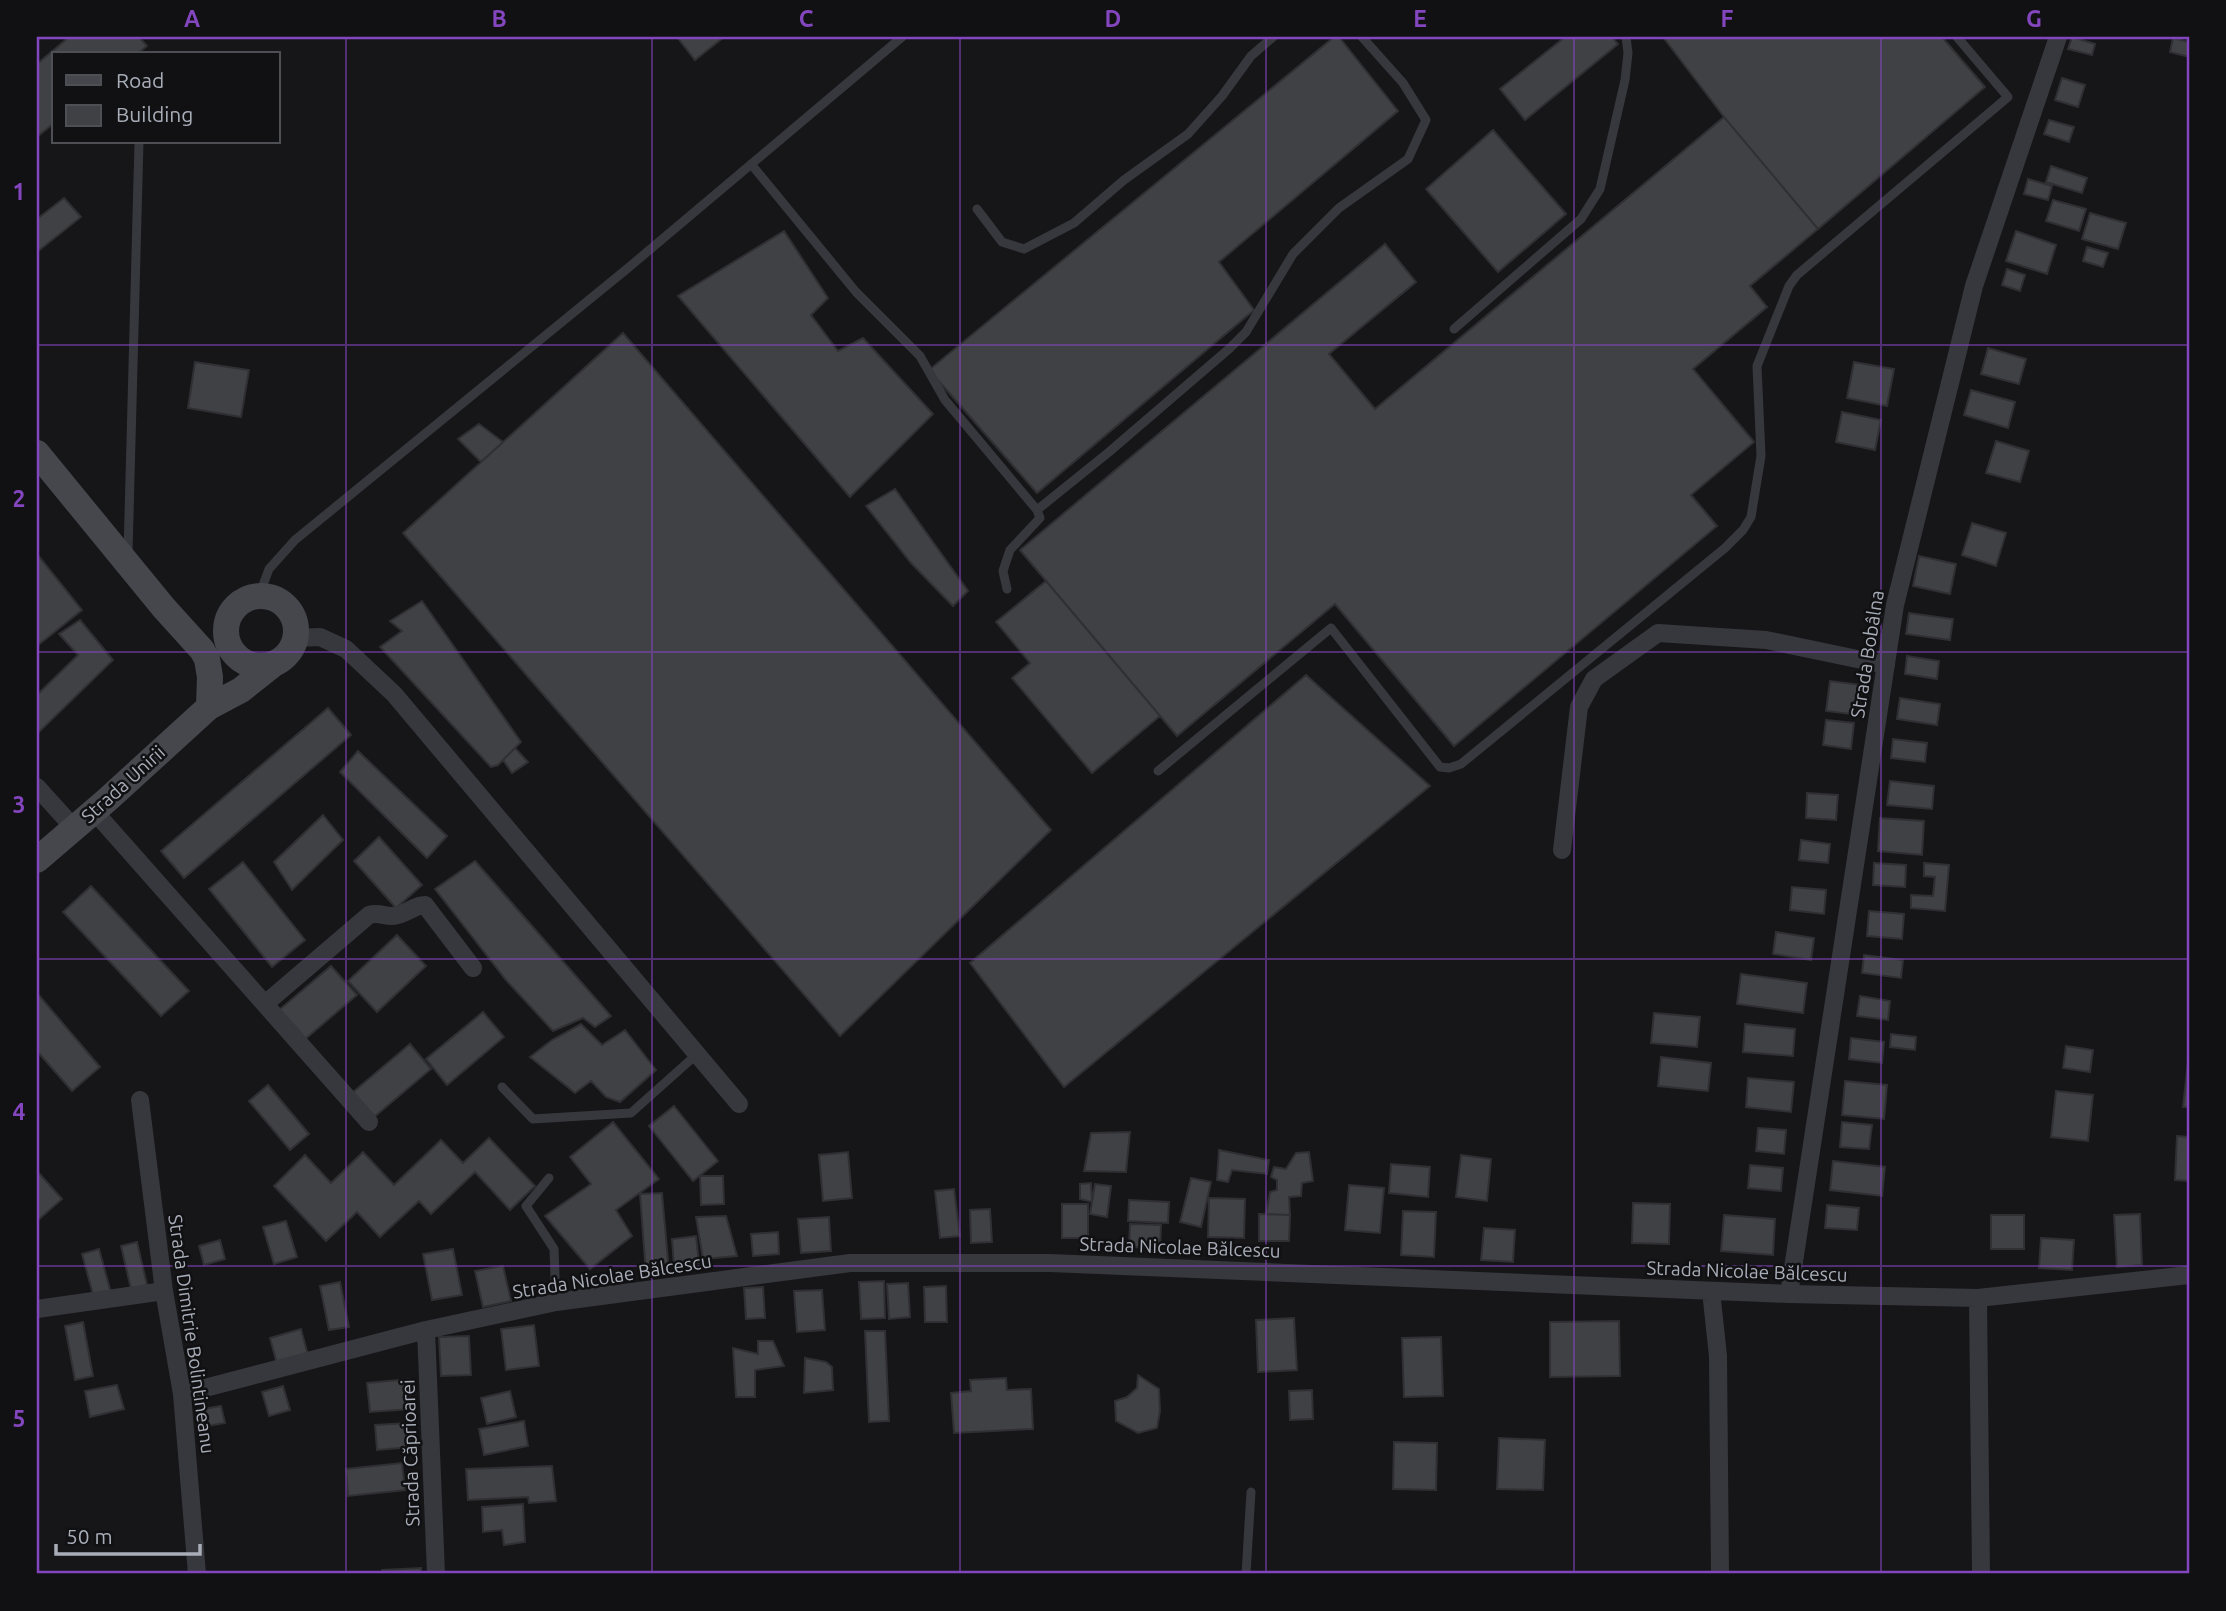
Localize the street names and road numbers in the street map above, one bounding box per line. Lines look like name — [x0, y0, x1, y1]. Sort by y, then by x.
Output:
street label: Strada Bobâlna — [1846, 588, 1888, 720]
street label: Strada Unirii — [77, 741, 169, 827]
street label: Strada Dimitrie Bolintineanu — [164, 1213, 220, 1455]
street label: Strada Nicolae Bălcescu — [1079, 1232, 1281, 1262]
street label: Strada Nicolae Bălcescu — [511, 1249, 713, 1303]
street label: Strada Nicolae Bălcescu — [1646, 1256, 1848, 1286]
street label: Strada Căprioarei — [396, 1379, 424, 1527]

